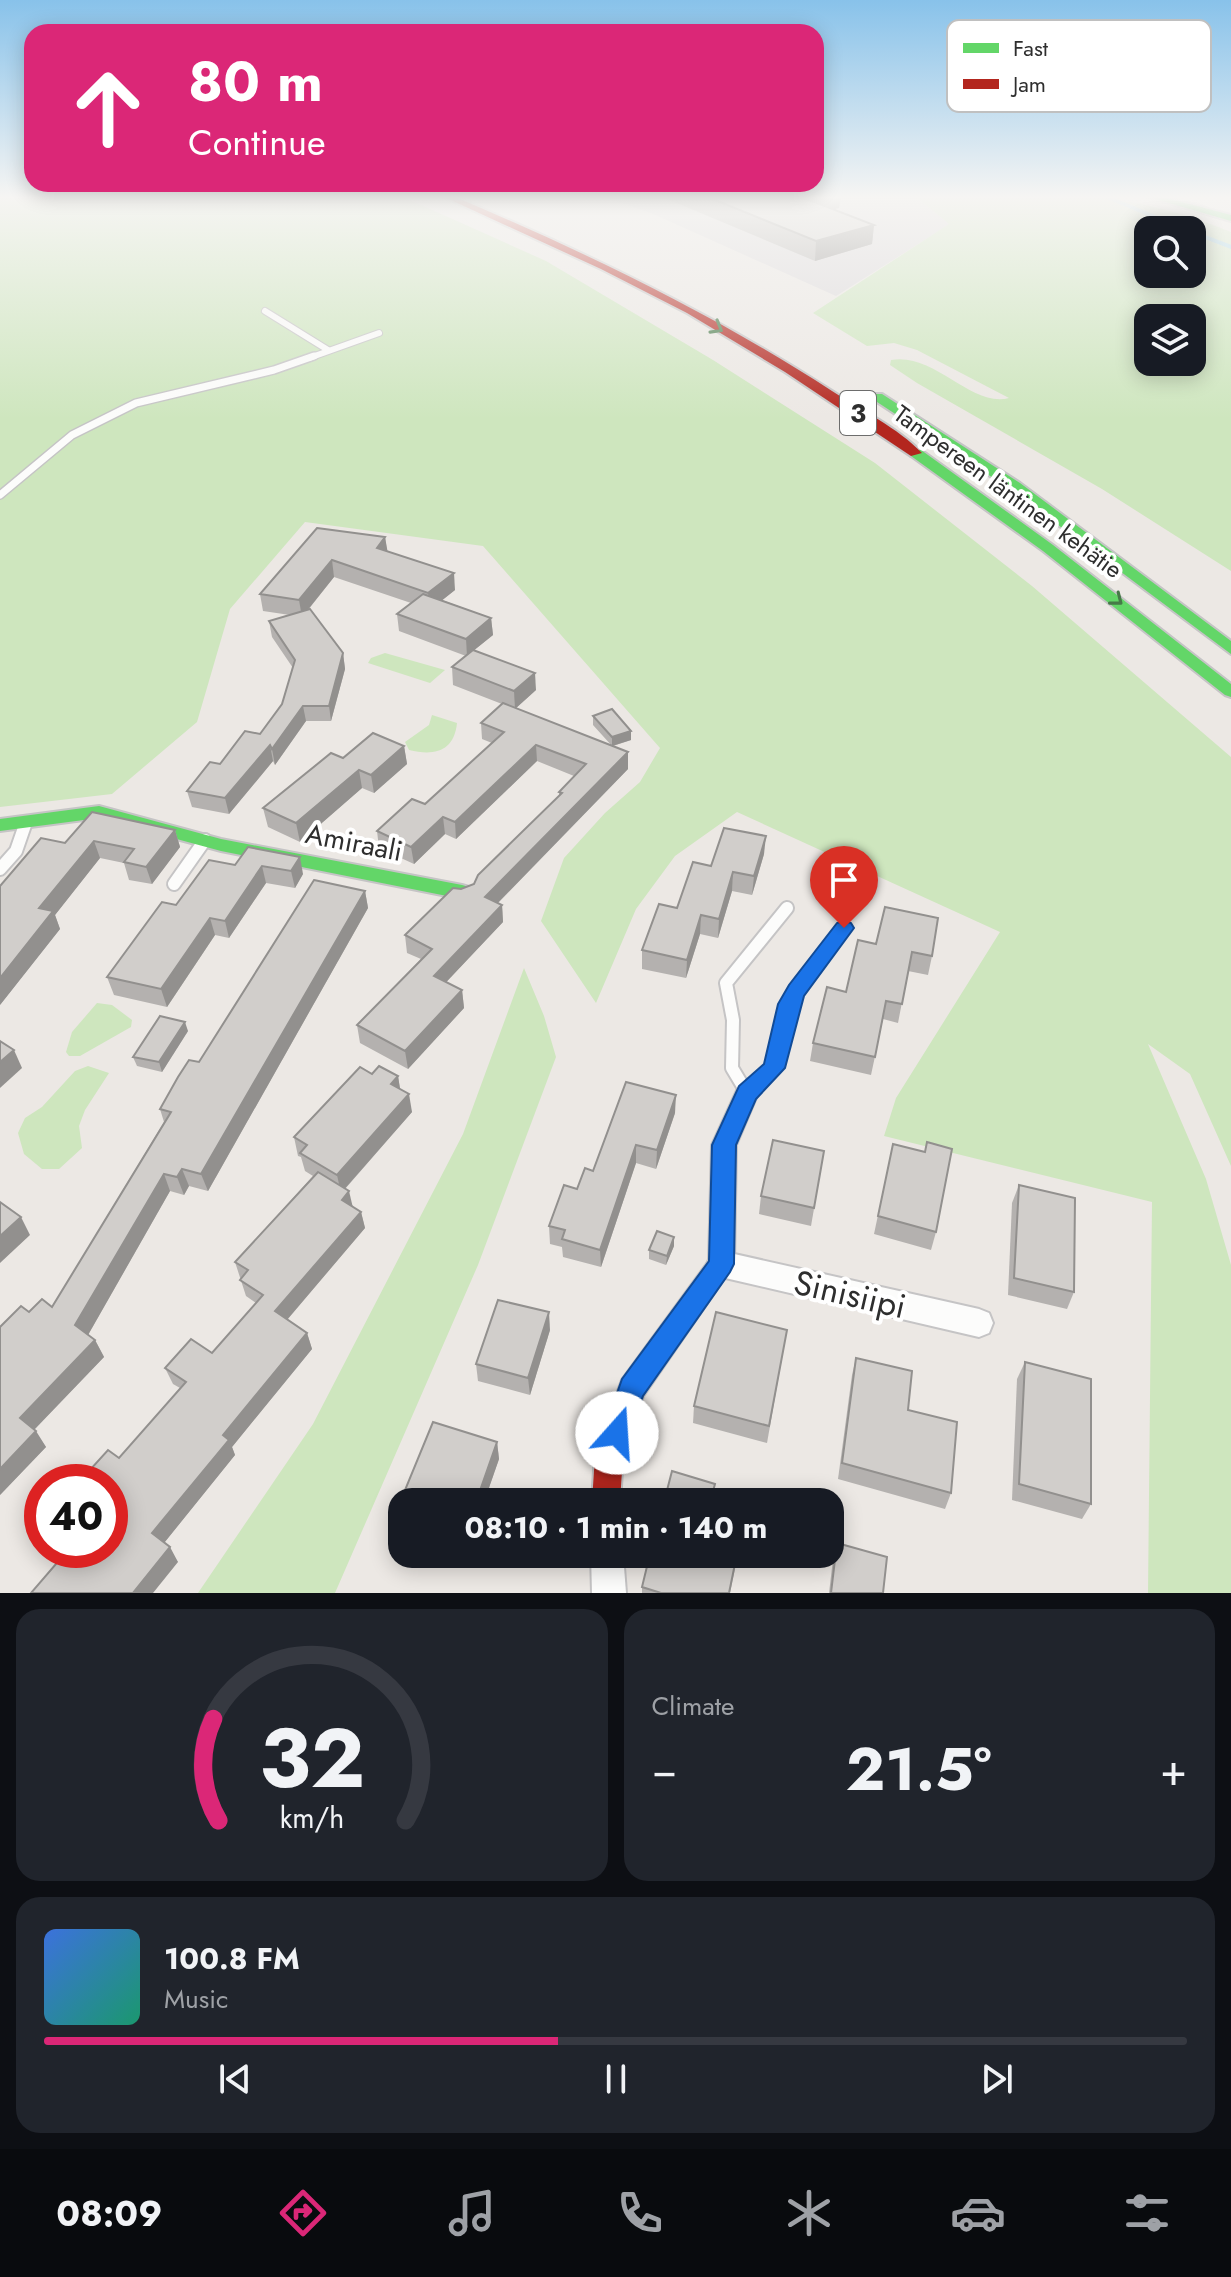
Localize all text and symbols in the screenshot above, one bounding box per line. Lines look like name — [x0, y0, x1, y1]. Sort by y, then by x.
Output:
legend — [947, 20, 1211, 112]
text: Fast — [1013, 32, 1049, 64]
text: 80 m — [188, 41, 323, 122]
icon: ahead — [56, 56, 160, 160]
text: Jam — [1010, 68, 1046, 100]
text: Continue — [188, 116, 326, 168]
map controls — [1134, 216, 1206, 376]
button: search — [1134, 216, 1206, 288]
button: layers — [1134, 304, 1206, 376]
one-way arrow — [709, 318, 723, 334]
road number: 3 — [840, 391, 876, 435]
street label: Tampereen läntinen kehätie — [887, 397, 1130, 587]
one-way arrow — [1108, 590, 1122, 605]
street label: Amiraali — [302, 813, 406, 872]
pin — [810, 846, 878, 928]
icon: arrive — [822, 858, 866, 902]
street label: Sinisiipi — [789, 1258, 911, 1331]
position arrow — [575, 1391, 659, 1475]
speed limit sign: 40 — [24, 1464, 128, 1568]
text: 08:10 · 1 min · 140 m — [465, 1506, 767, 1549]
text: Climate — [652, 1687, 734, 1725]
text: 32 — [259, 1698, 365, 1818]
text: 21.5° — [846, 1726, 992, 1813]
text: − — [652, 1738, 677, 1802]
text: + — [1160, 1738, 1187, 1802]
text: km/h — [279, 1797, 344, 1839]
text: 100.8 FM — [164, 1937, 300, 1980]
text: Music — [164, 1980, 228, 2018]
icon: previous — [213, 2057, 257, 2101]
icon: pause — [594, 2057, 638, 2101]
icon: next — [975, 2057, 1019, 2101]
icon: directions — [275, 2185, 331, 2241]
icon: music — [444, 2185, 500, 2241]
icon: phone — [612, 2185, 668, 2241]
icon: climate — [781, 2185, 837, 2241]
icon: car — [950, 2185, 1006, 2241]
icon: filters — [1119, 2185, 1175, 2241]
text: 08:09 — [56, 2187, 162, 2239]

